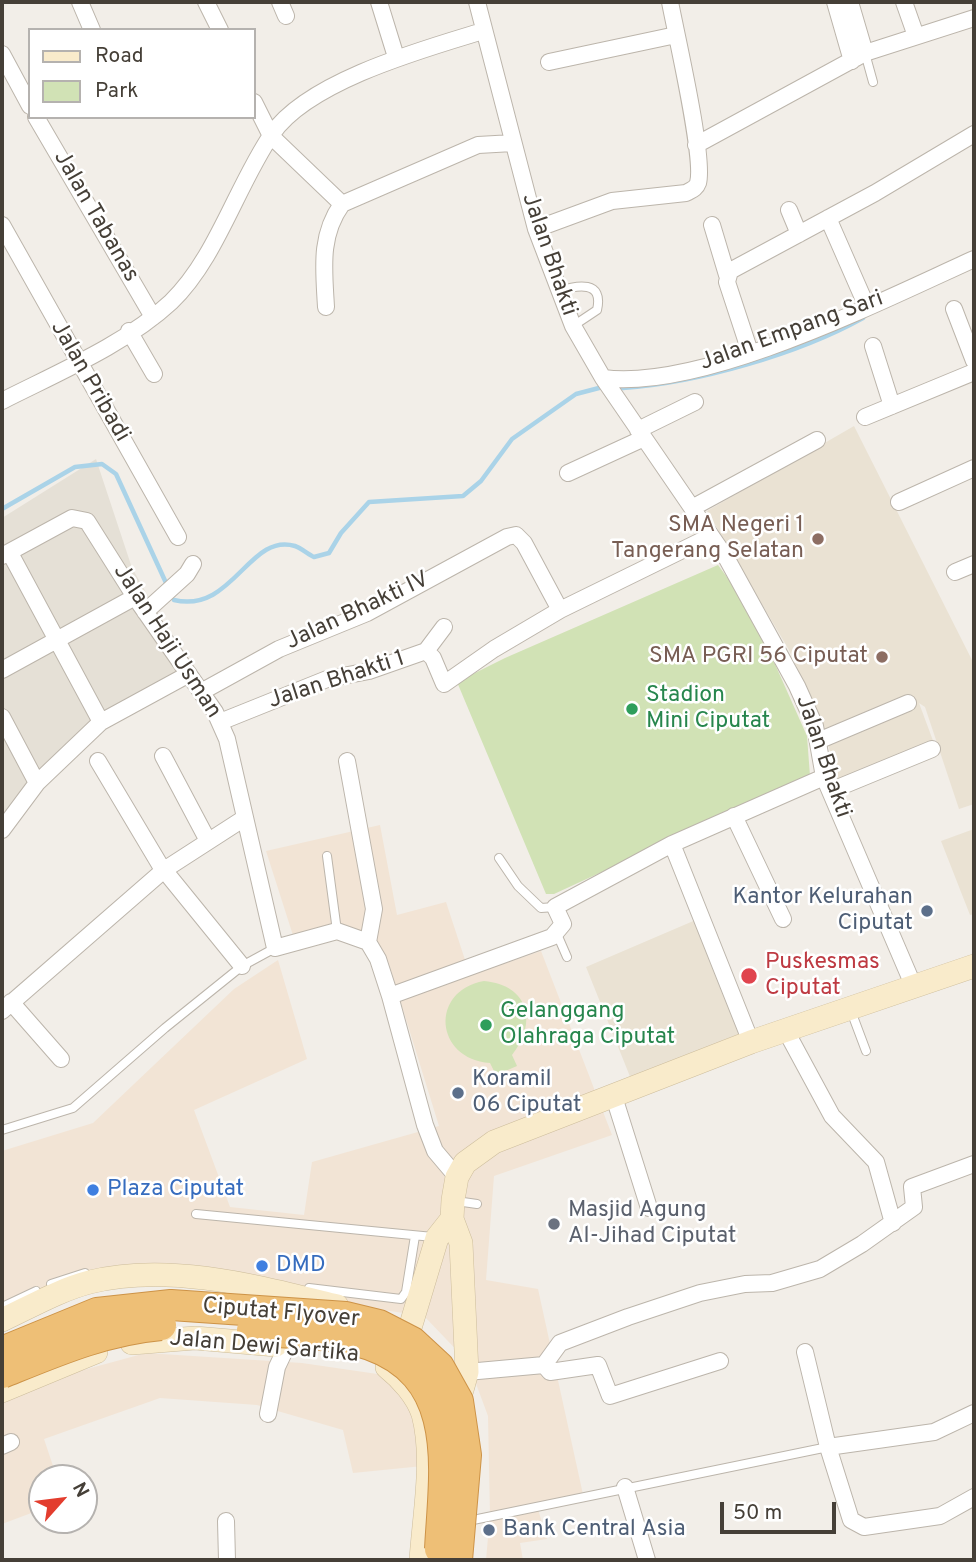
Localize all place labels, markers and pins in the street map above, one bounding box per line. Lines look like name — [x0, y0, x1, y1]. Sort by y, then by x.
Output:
place label: SMA Negeri 1 Tangerang Selatan — [611, 512, 804, 566]
marker: SMA Negeri 1 Tangerang Selatan — [810, 531, 826, 547]
place label: SMA PGRI 56 Ciputat — [649, 643, 868, 671]
marker: SMA PGRI 56 Ciputat — [874, 649, 890, 665]
place label: Stadion Mini Ciputat — [646, 682, 770, 736]
marker: Stadion Mini Ciputat — [624, 701, 640, 717]
place label: Kantor Kelurahan Ciputat — [733, 884, 913, 938]
marker: Kantor Kelurahan Ciputat — [919, 903, 935, 919]
place label: Puskesmas Ciputat — [765, 949, 880, 1003]
marker: Puskesmas Ciputat — [739, 966, 759, 986]
place label: Gelanggang Olahraga Ciputat — [500, 998, 675, 1052]
marker: Gelanggang Olahraga Ciputat — [478, 1017, 494, 1033]
place label: Koramil 06 Ciputat — [472, 1066, 581, 1120]
marker: Koramil 06 Ciputat — [450, 1085, 466, 1101]
place label: Plaza Ciputat — [107, 1176, 244, 1204]
marker: Plaza Ciputat — [85, 1182, 101, 1198]
place label: Masjid Agung Al-Jihad Ciputat — [568, 1197, 736, 1251]
marker: Masjid Agung Al-Jihad Ciputat — [546, 1216, 562, 1232]
place label: DMD — [276, 1252, 326, 1280]
marker: DMD — [254, 1258, 270, 1274]
place label: Bank Central Asia — [503, 1516, 685, 1544]
marker: Bank Central Asia — [481, 1522, 497, 1538]

